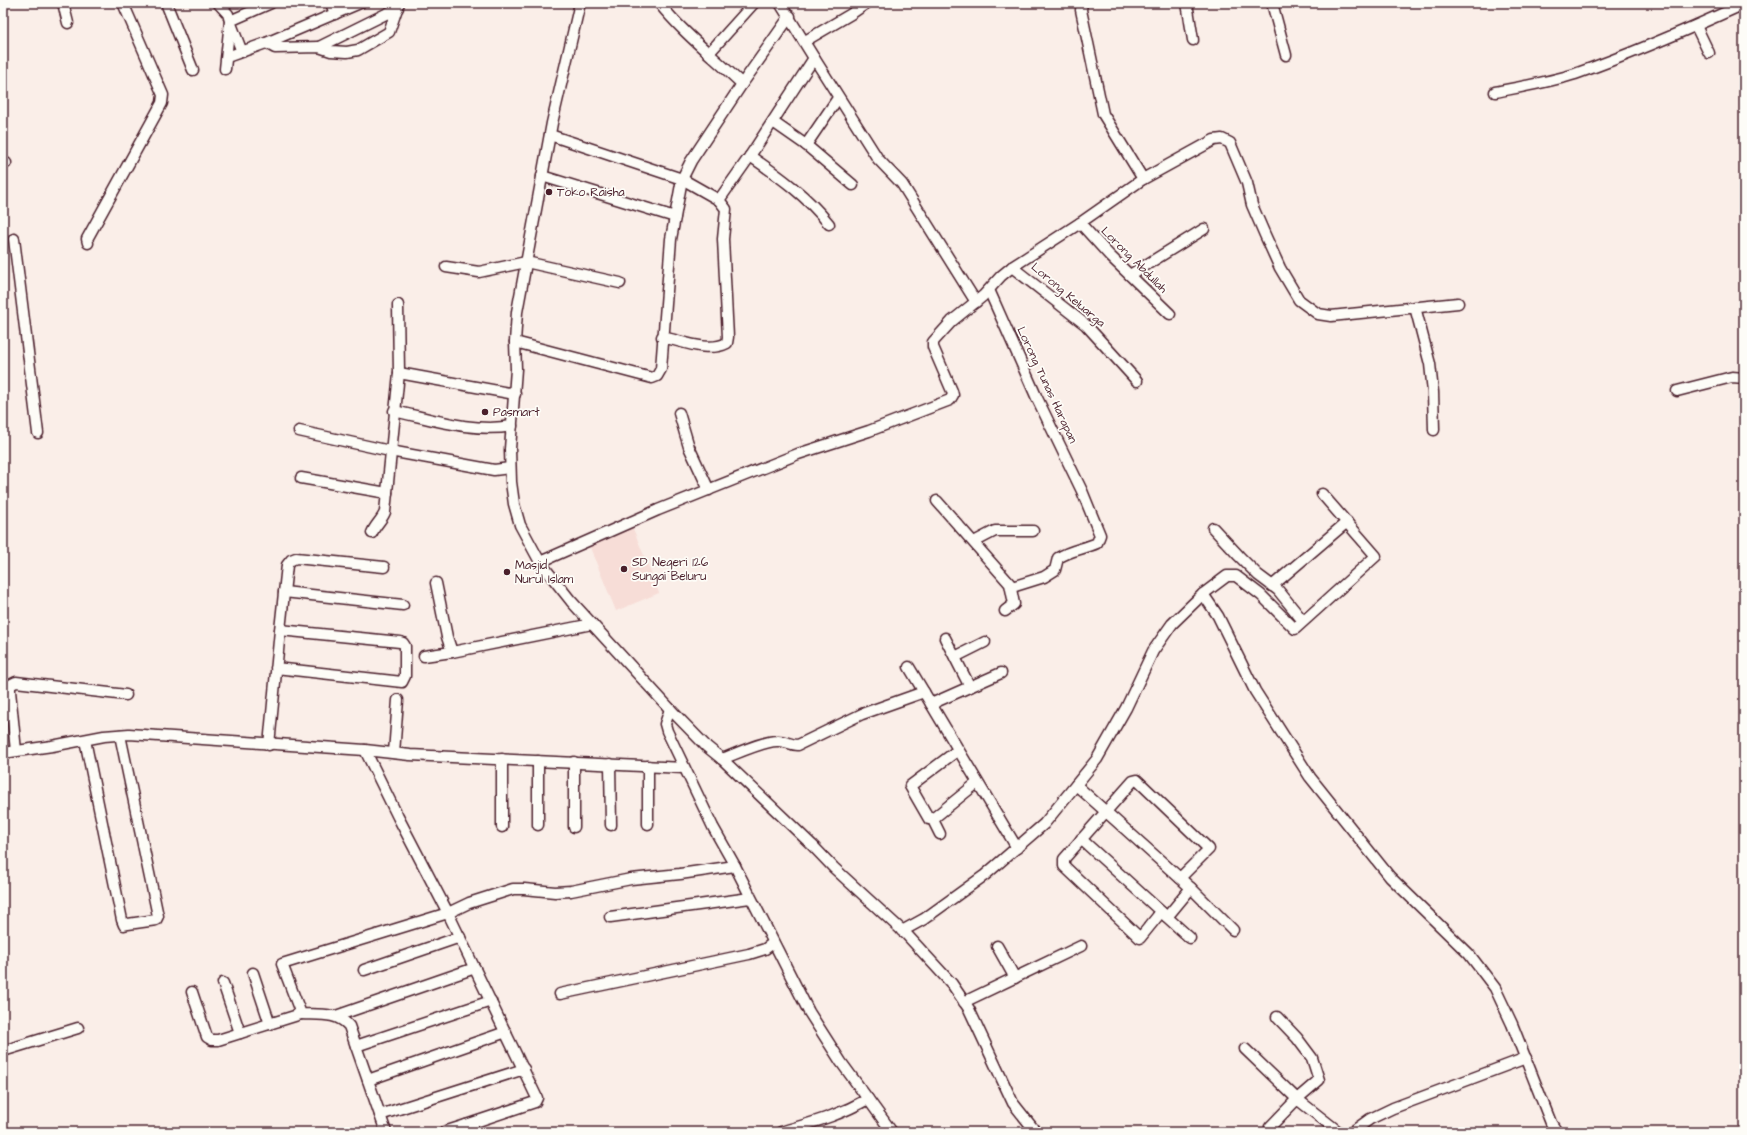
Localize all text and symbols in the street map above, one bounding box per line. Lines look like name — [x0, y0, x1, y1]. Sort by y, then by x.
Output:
place label: Toko Raisha — [557, 184, 625, 201]
marker: Toko Raisha — [544, 187, 554, 197]
street label: Lorong Abdullah — [1096, 223, 1171, 298]
street label: Lorong Keluarga — [1027, 259, 1109, 332]
street label: Lorong Tunas Harapan — [1012, 324, 1082, 446]
place label: Pasmart — [493, 404, 540, 421]
marker: Pasmart — [480, 407, 490, 417]
place label: SD Negeri 126 Sungai Beluru — [632, 554, 709, 586]
place label: Masjid Nurul Islam — [515, 557, 574, 588]
marker: SD Negeri 126 Sungai Beluru — [619, 564, 629, 574]
marker: Masjid Nurul Islam — [502, 567, 512, 577]

